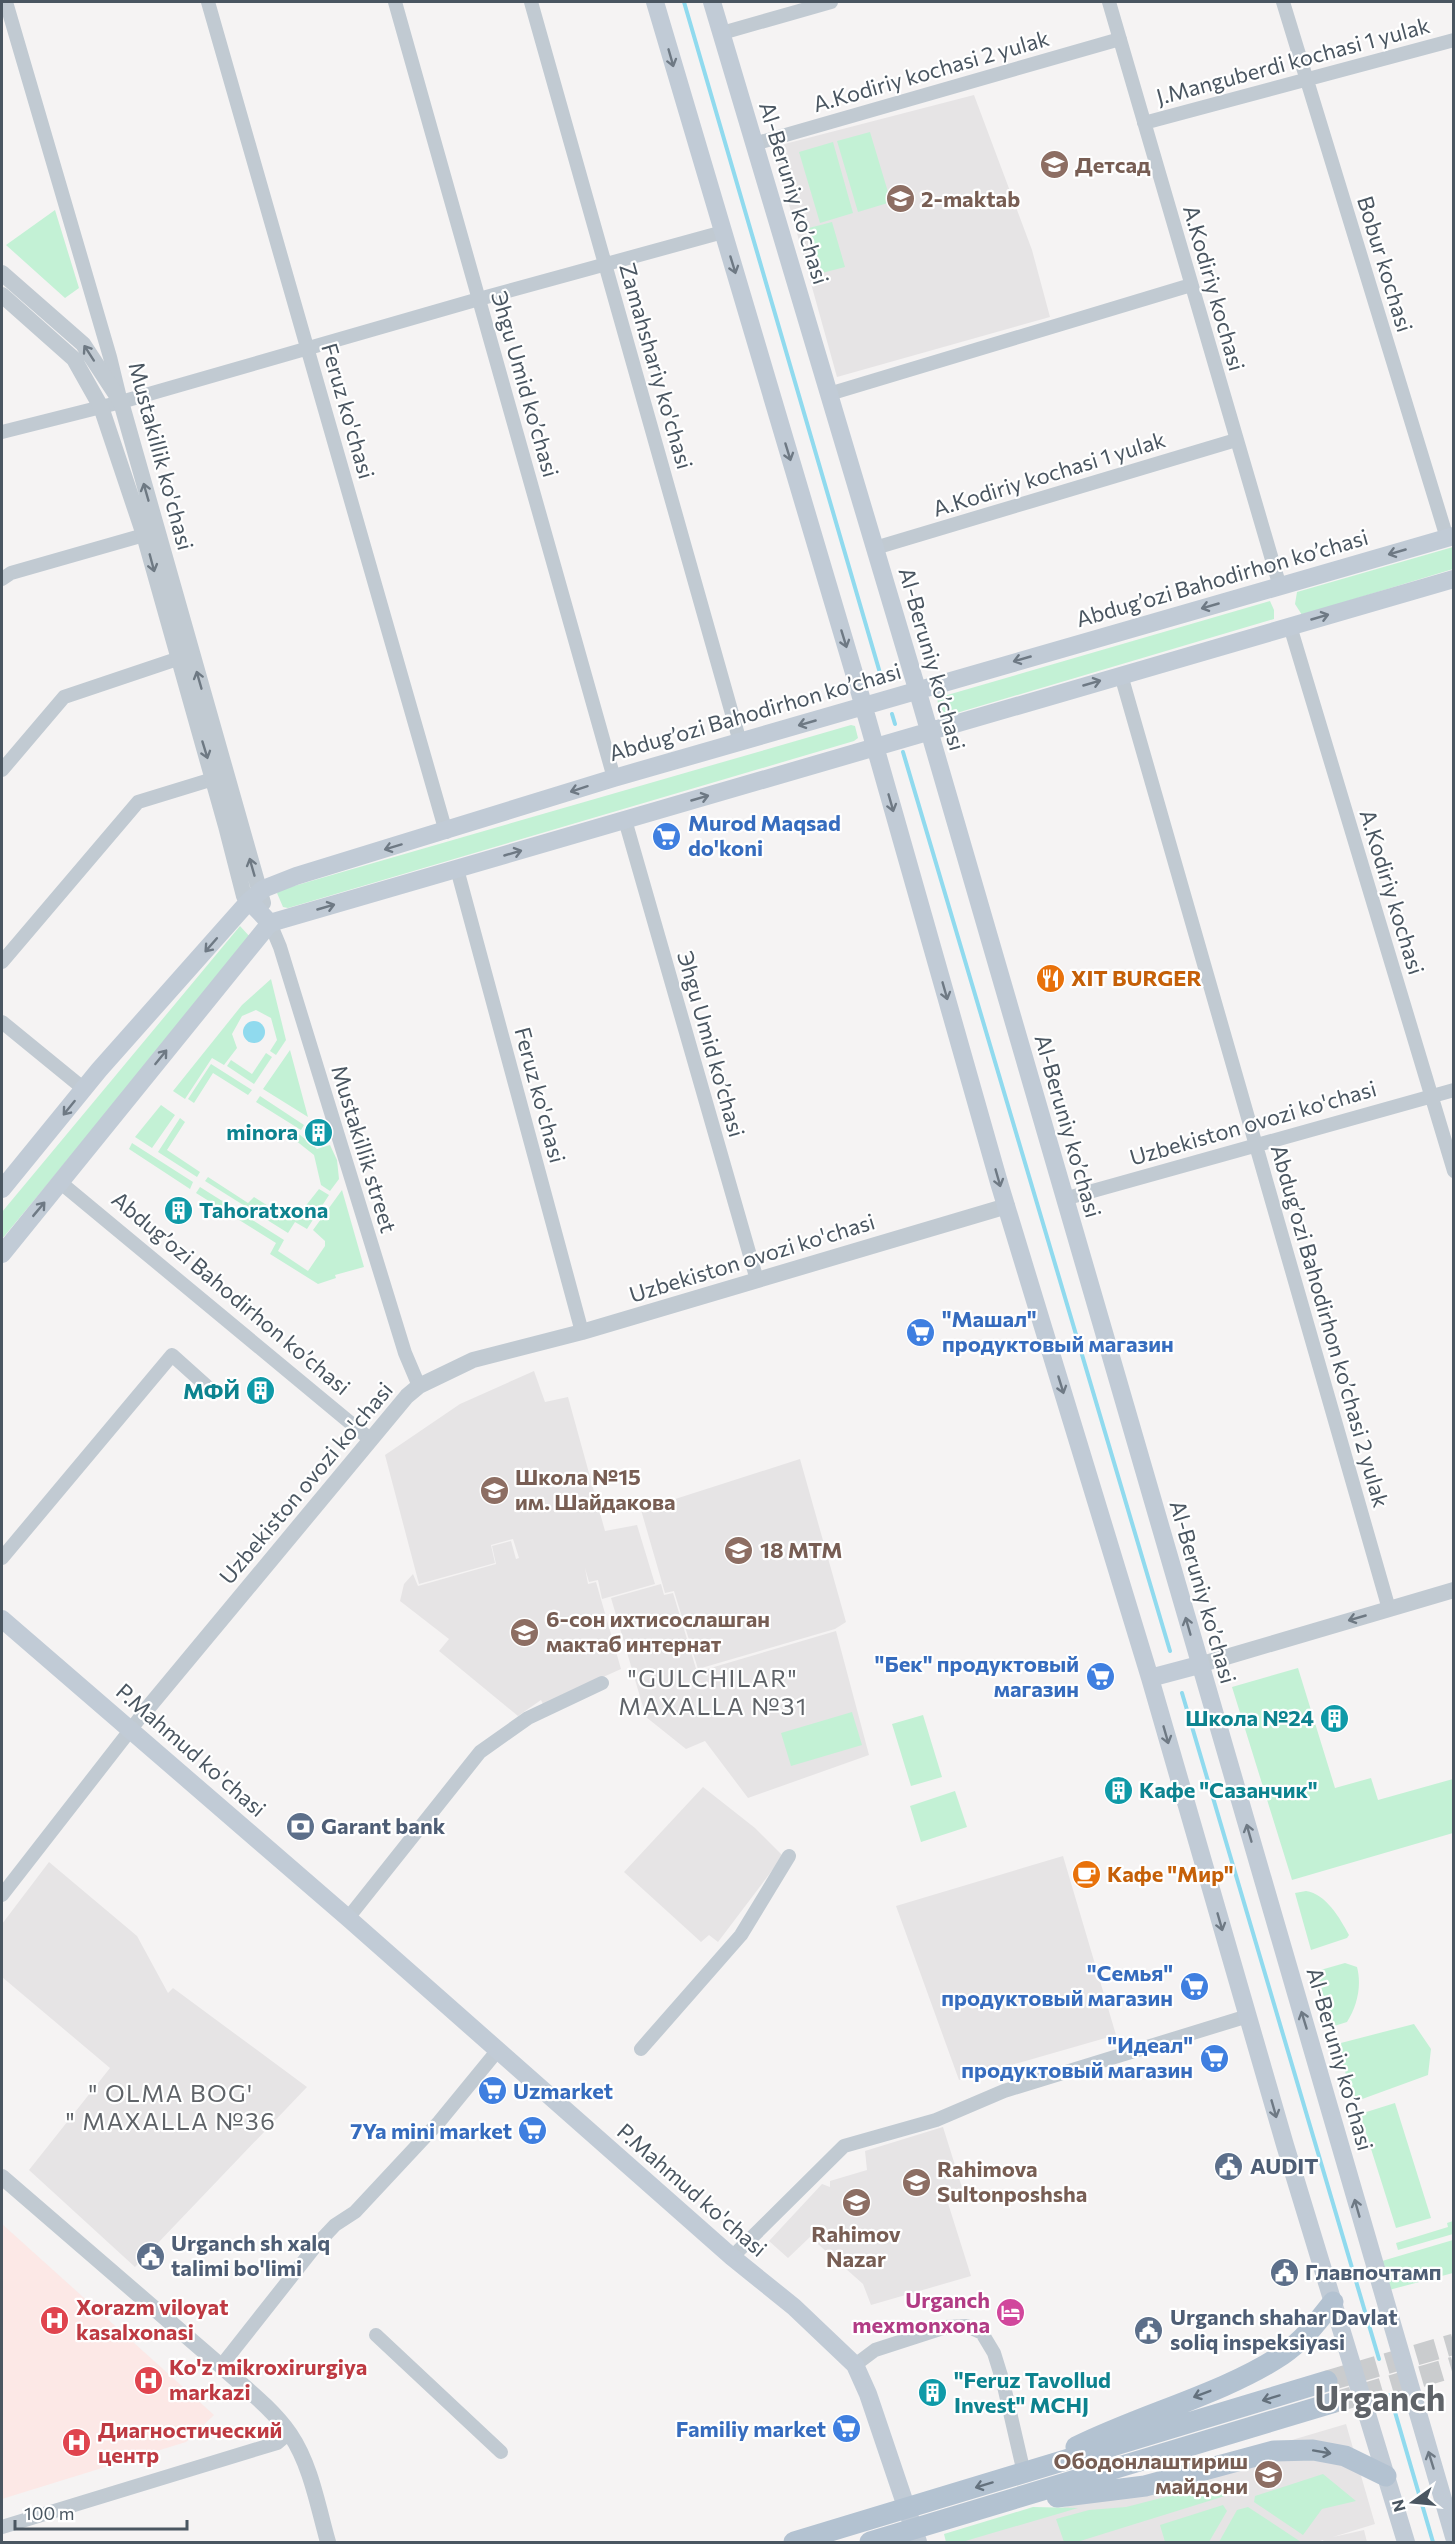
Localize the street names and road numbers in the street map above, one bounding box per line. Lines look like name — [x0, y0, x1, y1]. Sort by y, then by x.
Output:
street label: J.Manguberdi kochasi 1 yulak — [1153, 11, 1433, 110]
street label: A.Kodiriy kochasi 2 yulak — [810, 24, 1052, 117]
street label: Al-Beruniy ko’chasi — [754, 98, 835, 287]
street label: Bobur kochasi — [1352, 193, 1419, 335]
street label: A.Kodiriy kochasi — [1178, 202, 1251, 374]
street label: Zamahshariy ko'chasi — [614, 260, 699, 472]
street label: Эhgu Umid ko’chasi — [486, 288, 565, 480]
street label: Feruz ko'chasi — [316, 340, 381, 482]
street label: Mustakillik ko'chasi — [123, 359, 200, 553]
street label: A.Kodiriy kochasi 1 yulak — [929, 425, 1168, 522]
street label: Abdug’ozi Bahodirhon ko’chasi — [1073, 523, 1371, 632]
street label: Al-Beruniy ko’chasi — [893, 564, 972, 754]
street label: Abdug’ozi Bahodirhon ko’chasi — [606, 657, 904, 766]
street label: A.Kodiriy kochasi — [1355, 806, 1430, 978]
street label: Эhgu Umid ko’chasi — [672, 948, 751, 1140]
street label: Feruz ko'chasi — [509, 1024, 572, 1166]
street label: Al-Beruniy ko’chasi — [1029, 1031, 1108, 1221]
street label: Mustakillik street — [326, 1062, 403, 1236]
street label: Uzbekiston ovozi ko'chasi — [1126, 1074, 1379, 1171]
street label: Abdug’ozi Bahodirhon ko’chasi 2 yulak — [1266, 1141, 1395, 1510]
street label: Abdug’ozi Bahodirhon ko’chasi — [107, 1185, 356, 1400]
street label: Uzbekiston ovozi ko'chasi — [626, 1207, 878, 1308]
street label: Uzbekiston ovozi ko'chasi — [213, 1376, 398, 1589]
street label: Al-Beruniy ko’chasi — [1164, 1497, 1243, 1687]
street label: P.Mahmud ko'chasi — [111, 1677, 272, 1822]
street label: Al-Beruniy ko’chasi — [1301, 1964, 1380, 2154]
street label: P.Mahmud ko'chasi — [612, 2117, 773, 2262]

